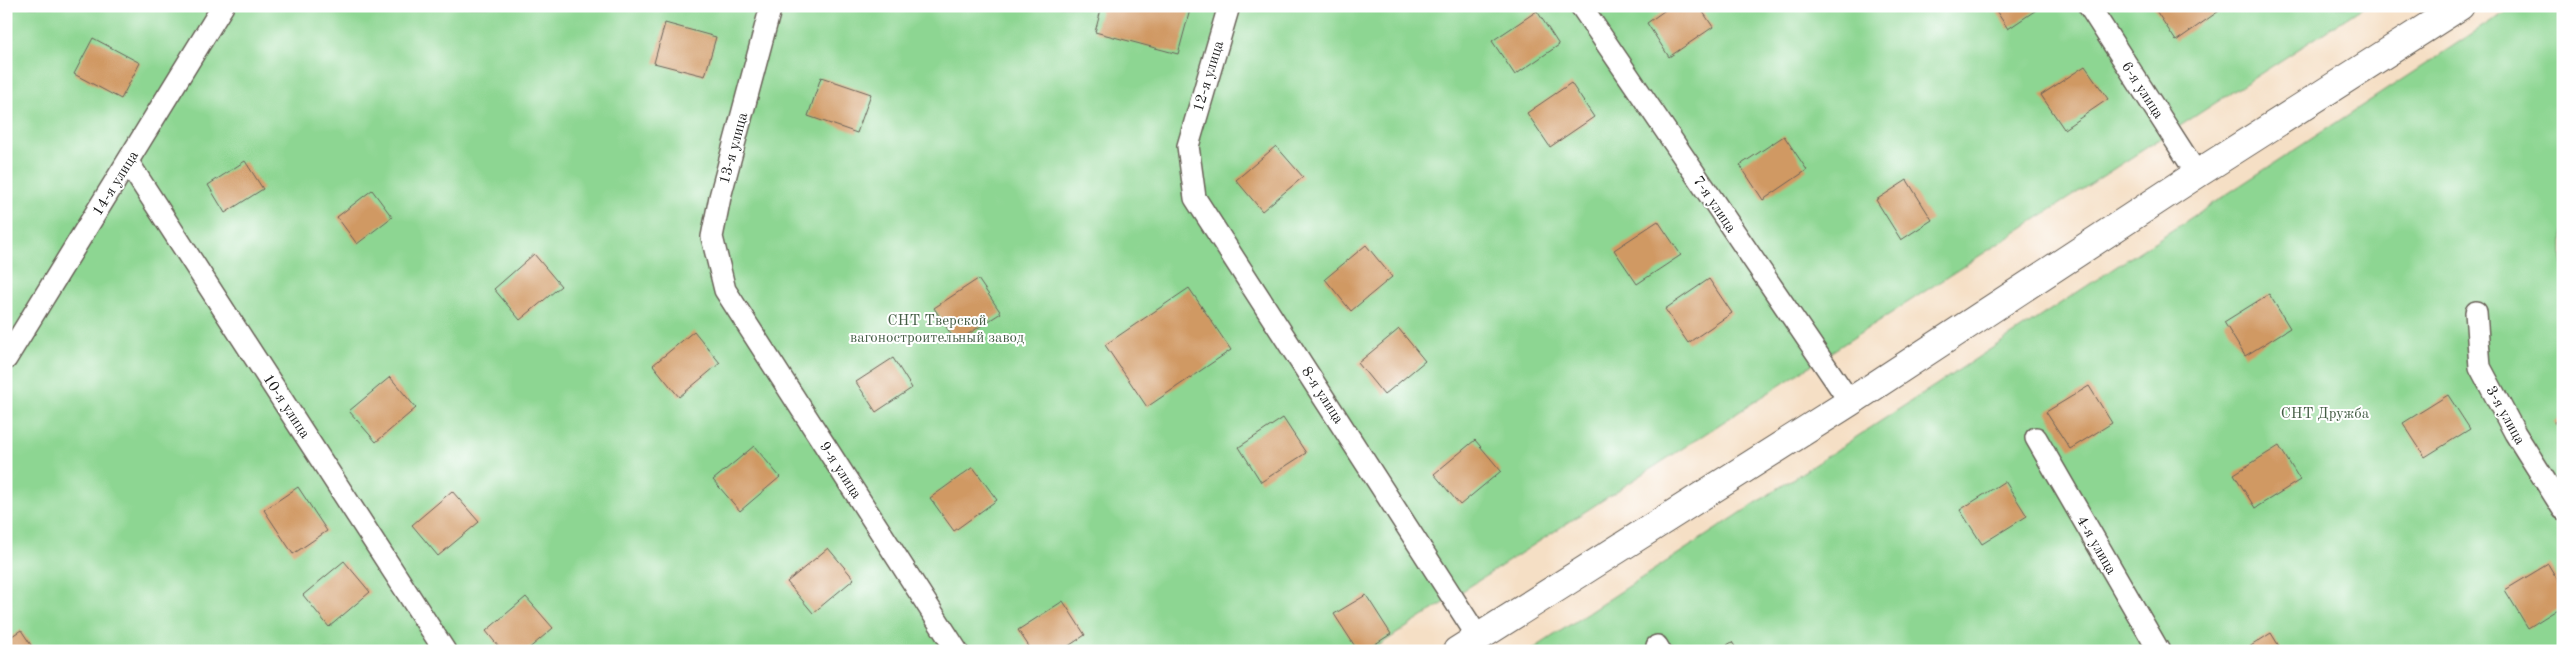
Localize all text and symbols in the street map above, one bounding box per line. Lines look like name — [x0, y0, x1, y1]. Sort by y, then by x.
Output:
street label: 12-я улица — [1192, 39, 1227, 114]
street label: 6-я улица — [2118, 60, 2166, 122]
street label: 13-я улица — [718, 110, 751, 186]
street label: 14-я улица — [90, 148, 142, 219]
street label: 7-я улица — [1689, 174, 1738, 236]
park label: СНТ Тверской вагоностроительный завод — [850, 314, 1025, 346]
street label: 8-я улица — [1298, 365, 1346, 427]
street label: 10-я улица — [259, 372, 312, 442]
street label: 3-я улица — [2482, 384, 2527, 448]
park label: СНТ Дружба — [2281, 407, 2370, 422]
street label: 9-я улица — [816, 440, 864, 502]
street label: 4-я улица — [2073, 514, 2119, 578]

